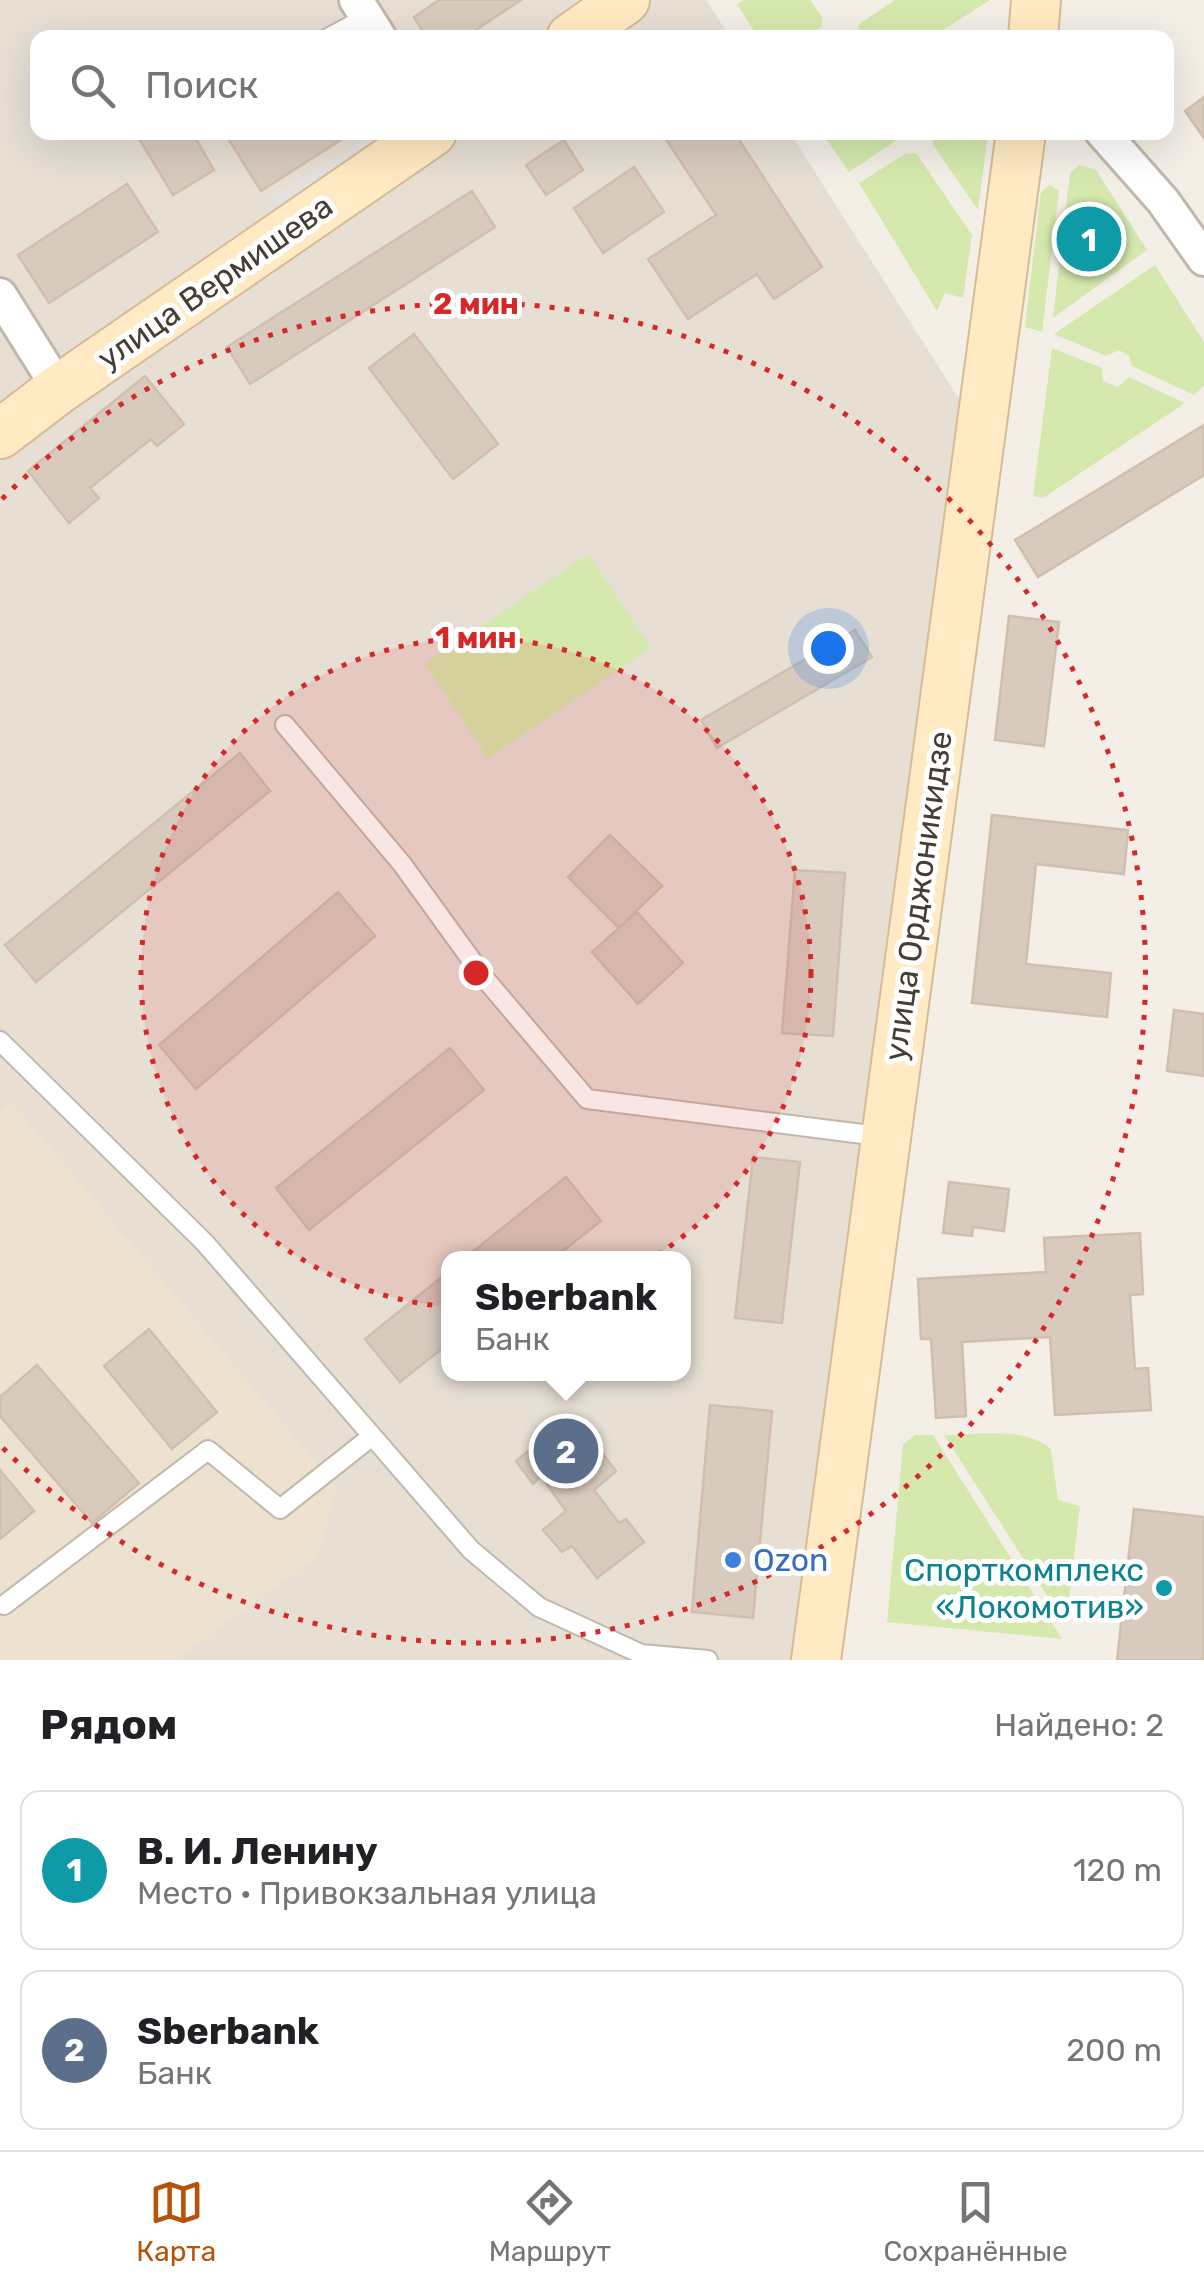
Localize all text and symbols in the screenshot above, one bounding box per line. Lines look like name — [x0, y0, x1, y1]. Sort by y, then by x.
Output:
search box — [30, 30, 1174, 140]
icon: search — [65, 58, 120, 113]
text: Поиск — [145, 62, 258, 108]
street label: улица Вермишева — [90, 187, 340, 377]
pin: 1 — [1056, 202, 1122, 276]
text: 2 мин — [433, 286, 519, 322]
text: 1 мин — [435, 620, 517, 656]
your location — [803, 623, 854, 674]
street label: улица Орджоникидзе — [876, 729, 960, 1063]
centre of rings — [458, 955, 494, 991]
popup — [441, 1251, 691, 1381]
text: Sberbank — [475, 1274, 657, 1320]
text: Банк — [475, 1320, 550, 1358]
pin: 2 — [534, 1414, 598, 1488]
place label: Ozon — [753, 1541, 829, 1579]
marker: Ozon — [722, 1549, 744, 1571]
place label: Спорткомплекс «Локомотив» — [904, 1551, 1144, 1626]
marker: Спорткомплекс «Локомотив» — [1153, 1577, 1175, 1599]
text: Рядом — [40, 1700, 177, 1750]
text: Найдено: 2 — [994, 1706, 1164, 1744]
text: В. И. Ленину — [137, 1828, 378, 1874]
text: 1 — [67, 1851, 82, 1889]
text: 120 m — [1073, 1851, 1162, 1889]
text: Место · Привокзальная улица — [137, 1874, 597, 1912]
text: Sberbank — [137, 2008, 319, 2054]
text: 2 — [64, 2031, 85, 2069]
text: 200 m — [1066, 2031, 1162, 2069]
text: Банк — [137, 2054, 212, 2092]
tab: Карта — [136, 2175, 216, 2268]
tab: Маршрут — [489, 2175, 611, 2268]
tab: Сохранённые — [883, 2175, 1068, 2268]

